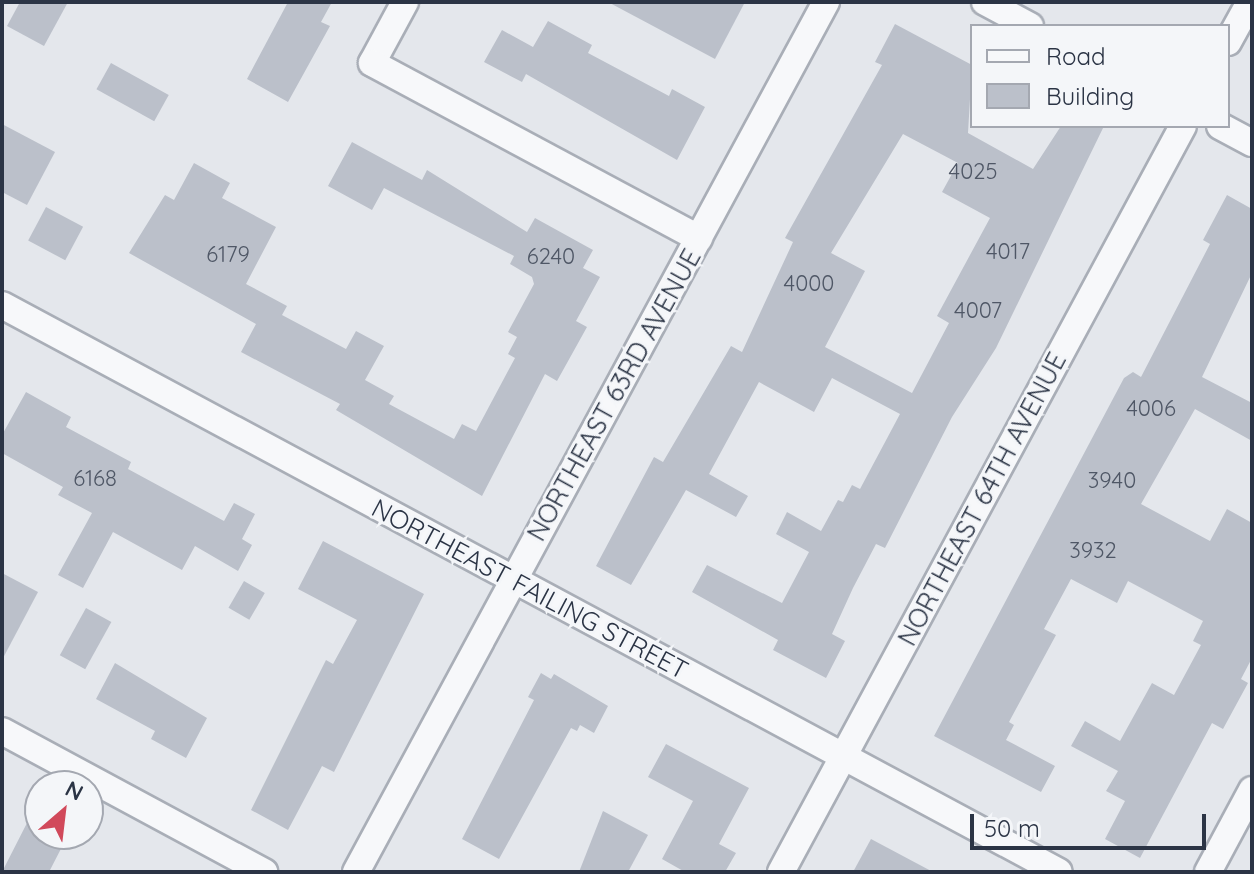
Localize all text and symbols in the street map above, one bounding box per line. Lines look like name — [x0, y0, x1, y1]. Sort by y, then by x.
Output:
legend — [970, 24, 1230, 128]
text: Road — [1046, 41, 1106, 71]
text: Building — [1046, 81, 1134, 111]
house number: 4025 — [949, 159, 997, 185]
house number: 4017 — [986, 239, 1030, 265]
house number: 6179 — [206, 242, 250, 268]
street label: NORTHEAST 63RD AVENUE — [521, 244, 707, 546]
house number: 6240 — [527, 244, 575, 270]
house number: 4000 — [784, 271, 834, 297]
house number: 4007 — [954, 298, 1002, 324]
street label: NORTHEAST 64TH AVENUE — [891, 347, 1073, 651]
house number: 4006 — [1126, 396, 1176, 422]
house number: 6168 — [73, 466, 117, 492]
house number: 3940 — [1088, 468, 1136, 494]
street label: NORTHEAST FAILING STREET — [366, 492, 694, 686]
house number: 3932 — [1069, 538, 1117, 564]
north arrow — [24, 770, 104, 850]
text: N — [61, 774, 88, 807]
scale bar — [974, 798, 1210, 848]
text: 50 m — [984, 813, 1040, 843]

